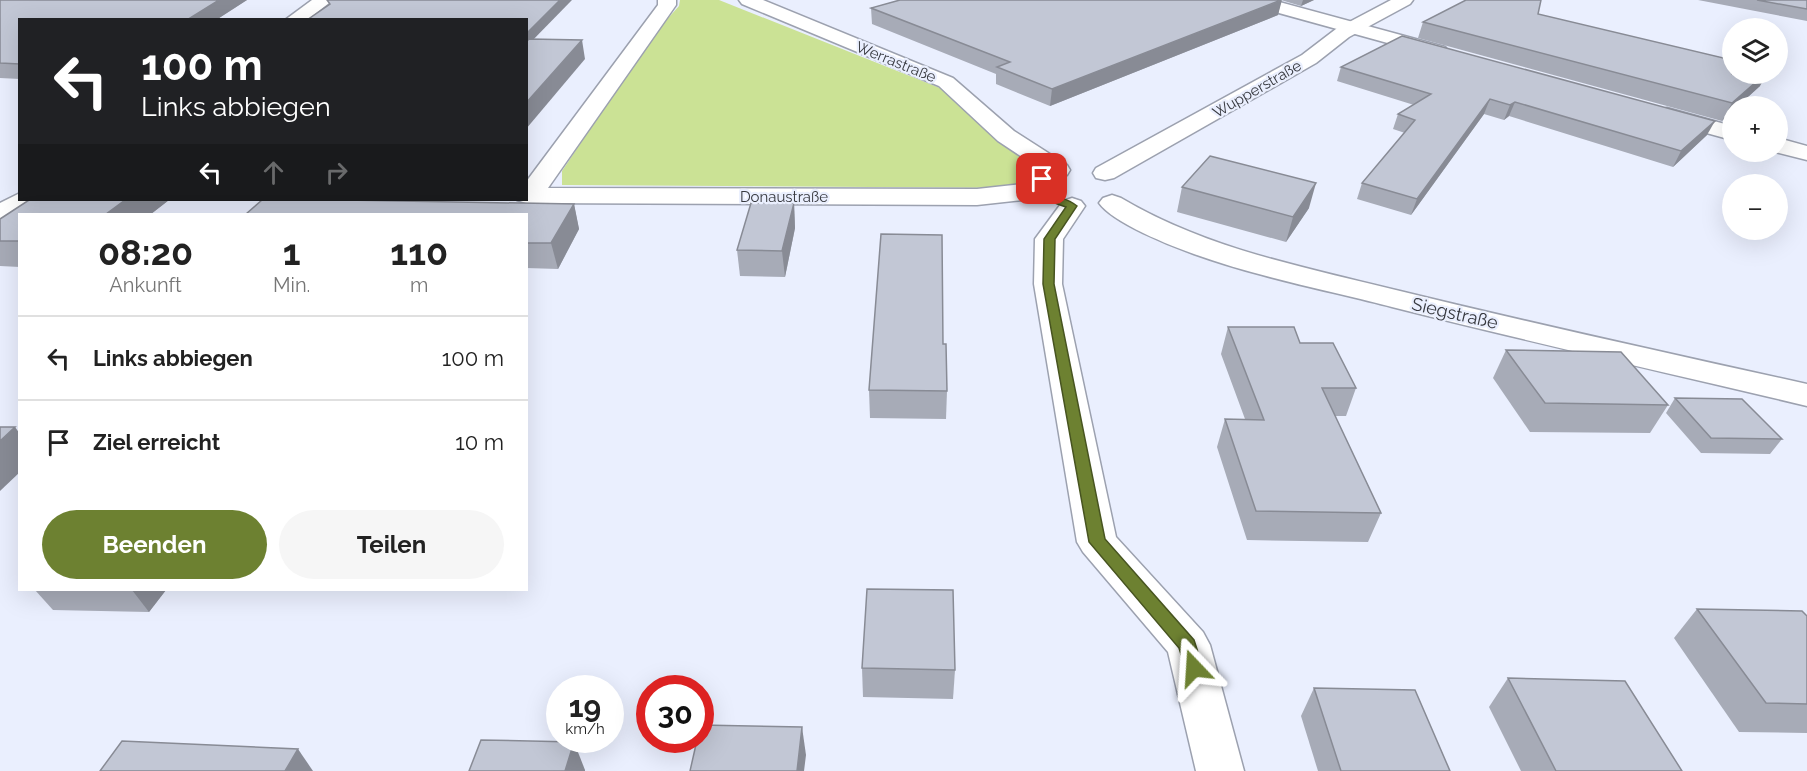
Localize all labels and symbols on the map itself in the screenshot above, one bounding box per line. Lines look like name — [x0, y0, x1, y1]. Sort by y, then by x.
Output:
street label: Werrastraße — [853, 38, 939, 86]
street label: Wupperstraße — [1209, 56, 1305, 122]
pin — [1016, 153, 1067, 204]
street label: Donaustraße — [740, 188, 828, 206]
street label: Siegstraße — [1410, 293, 1501, 333]
position arrow — [1162, 636, 1226, 700]
speed limit sign: 30 — [636, 675, 714, 753]

